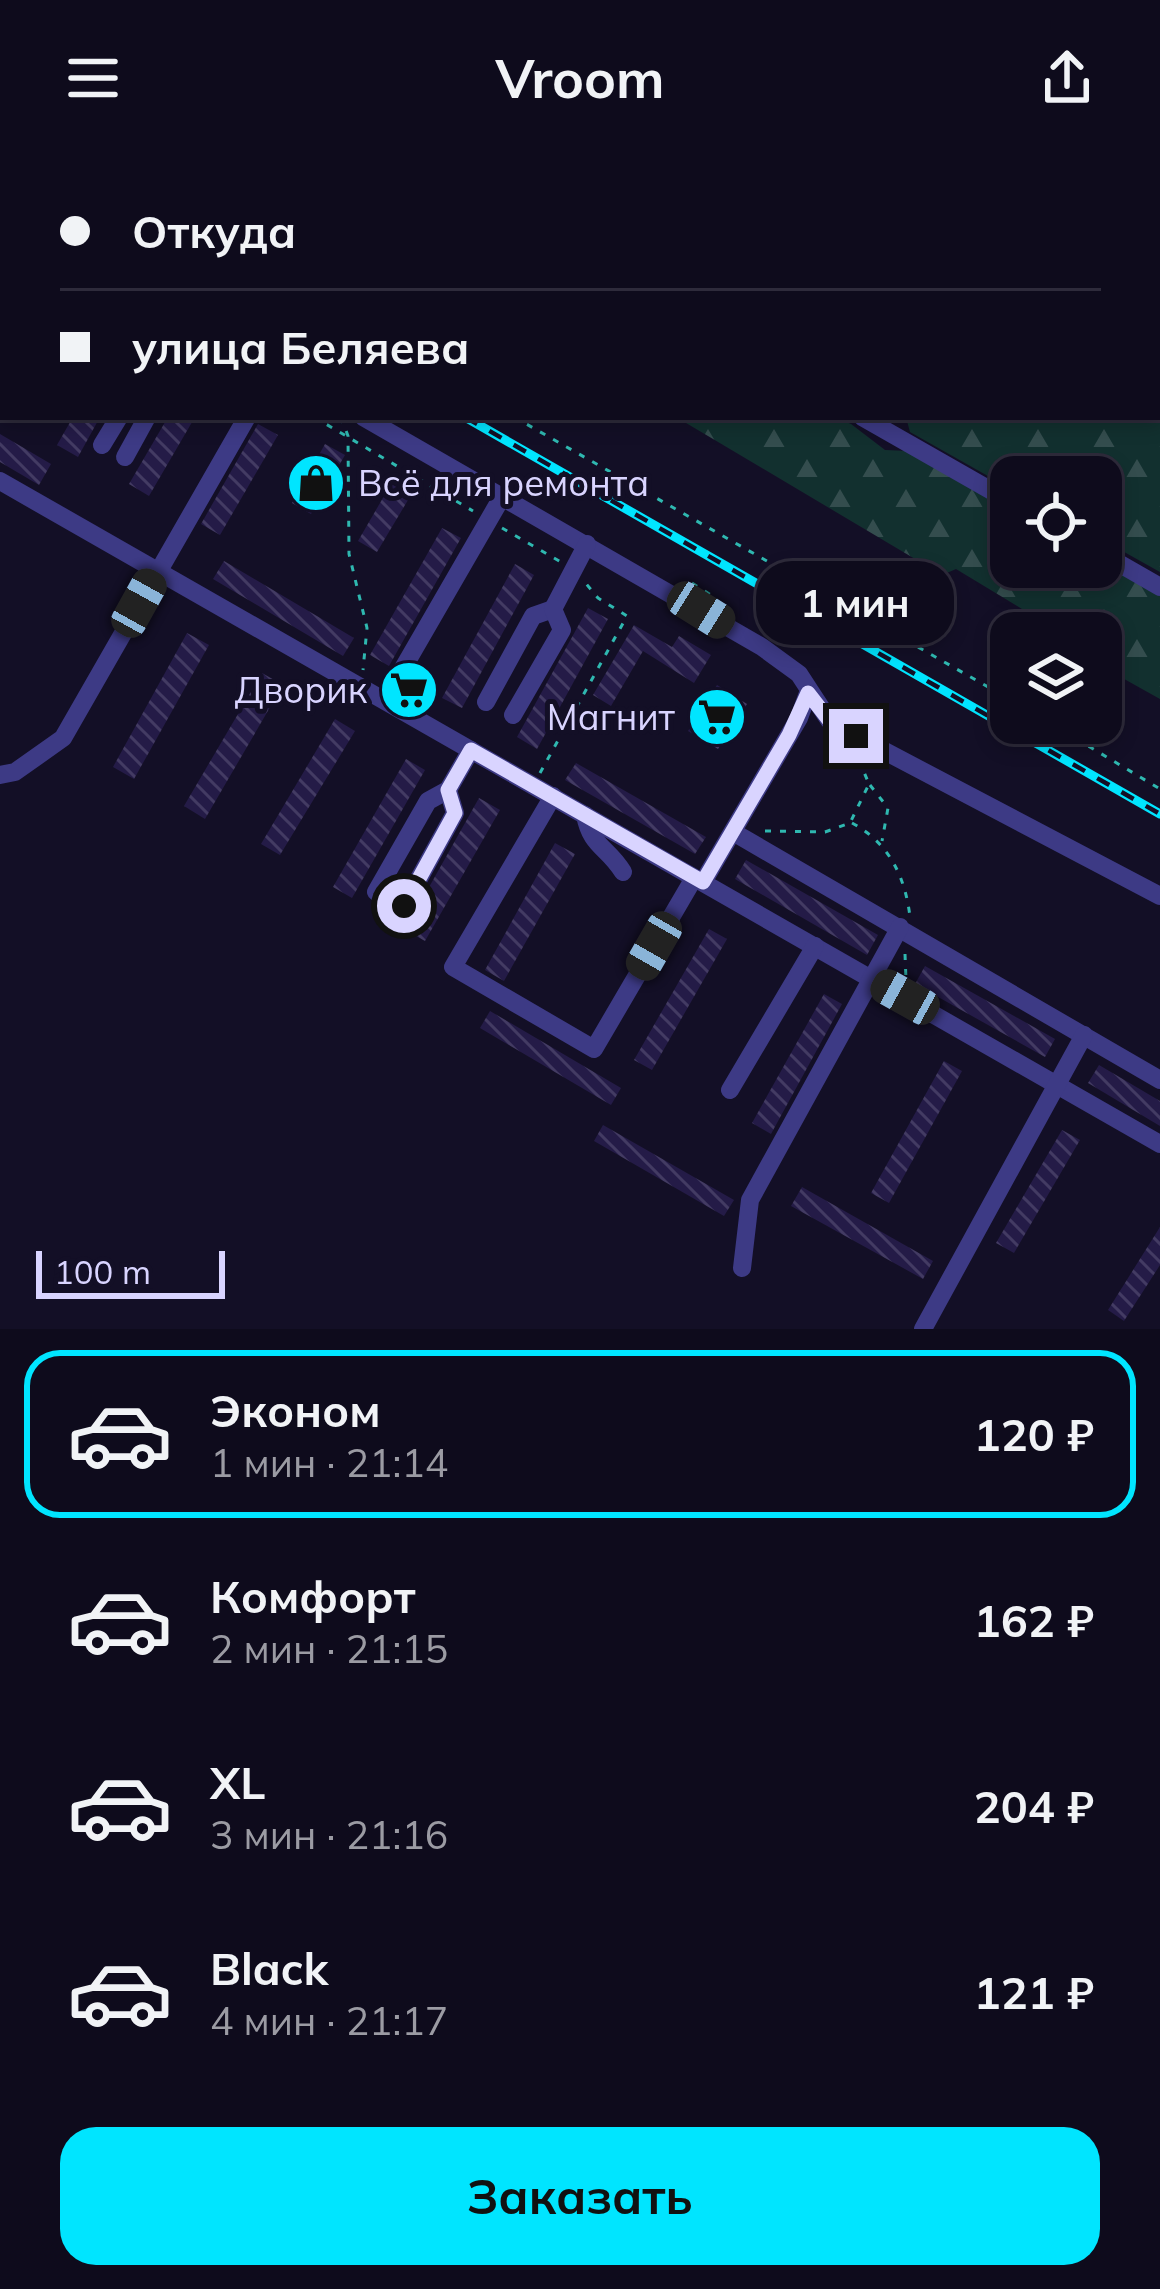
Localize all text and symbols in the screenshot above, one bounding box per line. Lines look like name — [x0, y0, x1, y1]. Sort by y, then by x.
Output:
text: Vroom — [495, 44, 665, 112]
icon: menu — [60, 45, 126, 111]
icon: share — [1034, 45, 1100, 111]
text: Откуда — [132, 203, 296, 259]
text: улица Беляева — [132, 319, 469, 375]
shop icon: Всё для ремонта — [285, 452, 347, 514]
map controls — [990, 456, 1122, 744]
button: locate — [990, 456, 1122, 588]
place label: Всё для ремонта — [358, 460, 649, 505]
callout: 1 мин — [757, 562, 955, 646]
car — [106, 563, 172, 643]
car — [661, 576, 741, 644]
text: 1 мин — [800, 578, 910, 627]
button: layers — [990, 612, 1122, 744]
supermarket icon: Дворик — [378, 659, 440, 721]
place label: Дворик — [234, 667, 368, 712]
supermarket icon: Магнит — [686, 686, 748, 748]
place label: Магнит — [547, 694, 676, 739]
route end — [829, 709, 883, 763]
route start — [377, 879, 431, 933]
car — [620, 906, 688, 986]
car — [865, 964, 945, 1030]
scale bar — [36, 1245, 225, 1298]
text: 100 m — [54, 1251, 151, 1292]
icon: car — [66, 1380, 174, 1488]
text: Эконом — [210, 1382, 381, 1438]
text: 120 ₽ — [974, 1406, 1094, 1462]
text: 1 мин · 21:14 — [210, 1438, 448, 1487]
icon: car — [66, 1566, 174, 1674]
text: Комфорт — [210, 1568, 416, 1624]
text: 162 ₽ — [974, 1592, 1094, 1648]
text: 2 мин · 21:15 — [210, 1624, 448, 1673]
icon: car — [66, 1752, 174, 1860]
text: XL — [210, 1754, 265, 1810]
text: 204 ₽ — [974, 1778, 1094, 1834]
text: 3 мин · 21:16 — [210, 1810, 448, 1859]
icon: car — [66, 1938, 174, 2046]
text: Black — [210, 1940, 328, 1996]
text: 121 ₽ — [974, 1964, 1094, 2020]
text: 4 мин · 21:17 — [210, 1996, 448, 2045]
button: Заказать — [60, 2127, 1100, 2265]

